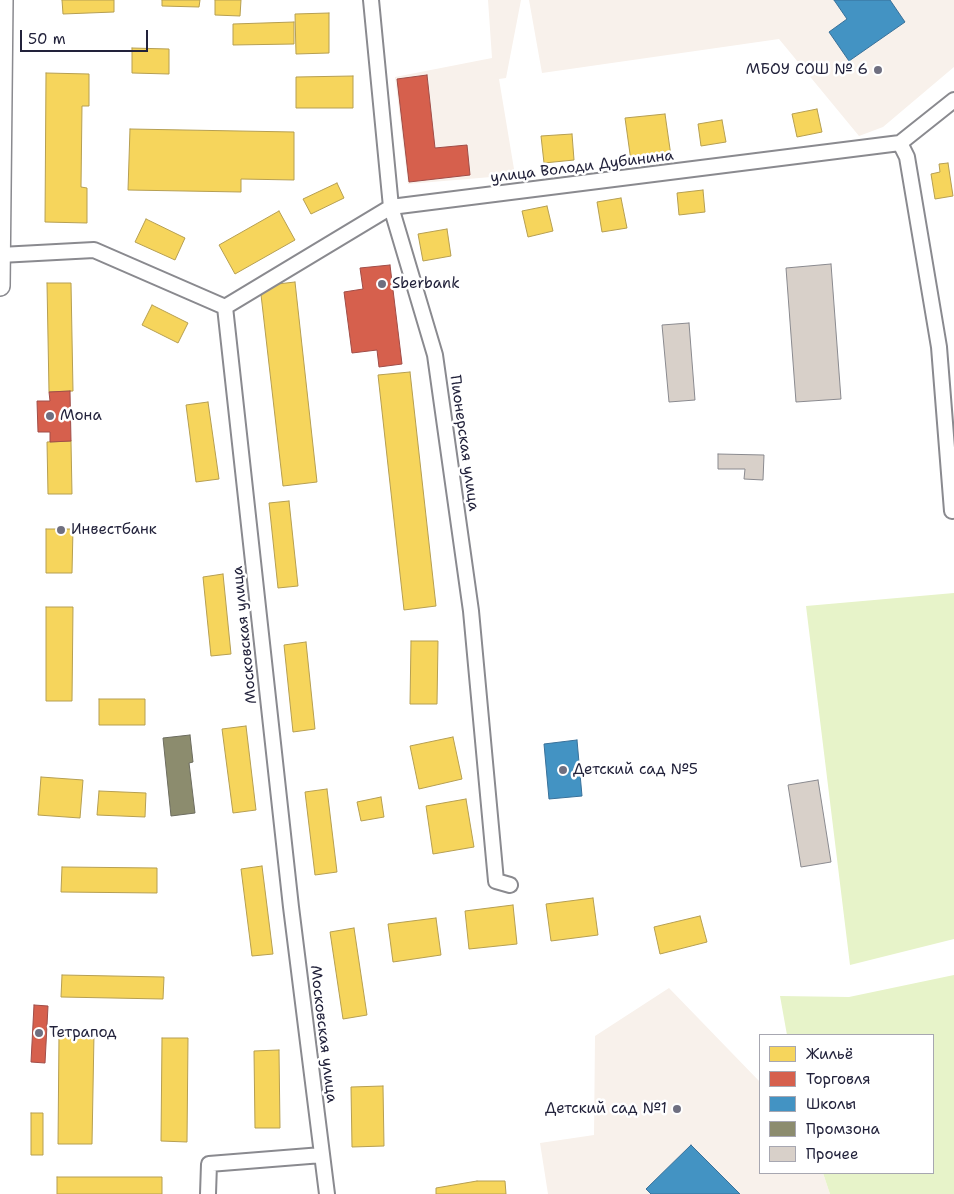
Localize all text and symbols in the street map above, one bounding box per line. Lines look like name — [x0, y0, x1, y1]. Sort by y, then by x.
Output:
scale bar — [22, 20, 150, 52]
text: 50 m — [28, 29, 66, 49]
place label: МБОУ СОШ № 6 — [746, 61, 868, 79]
marker: МБОУ СОШ № 6 — [872, 64, 884, 76]
street label: улица Володи Дубинина — [489, 147, 675, 187]
place label: Sberbank — [392, 275, 460, 293]
marker: Sberbank — [376, 278, 388, 290]
street label: Пионерская улица — [446, 374, 482, 512]
place label: Мона — [60, 407, 102, 425]
marker: Мона — [44, 410, 56, 422]
place label: Инвестбанк — [71, 521, 157, 539]
marker: Инвестбанк — [55, 524, 67, 536]
street label: Московская улица — [229, 565, 261, 705]
place label: Детский сад №5 — [573, 761, 698, 779]
marker: Детский сад №5 — [557, 764, 569, 776]
street label: Московская улица — [306, 964, 340, 1104]
place label: Тетрапод — [49, 1024, 117, 1042]
marker: Тетрапод — [33, 1027, 45, 1039]
legend — [759, 1034, 934, 1174]
text: Жильё — [806, 1044, 853, 1064]
text: Торговля — [806, 1069, 871, 1089]
text: Школы — [806, 1094, 856, 1114]
place label: Детский сад №1 — [545, 1100, 667, 1118]
marker: Детский сад №1 — [671, 1103, 683, 1115]
text: Промзона — [806, 1119, 880, 1139]
text: Прочее — [806, 1144, 858, 1164]

